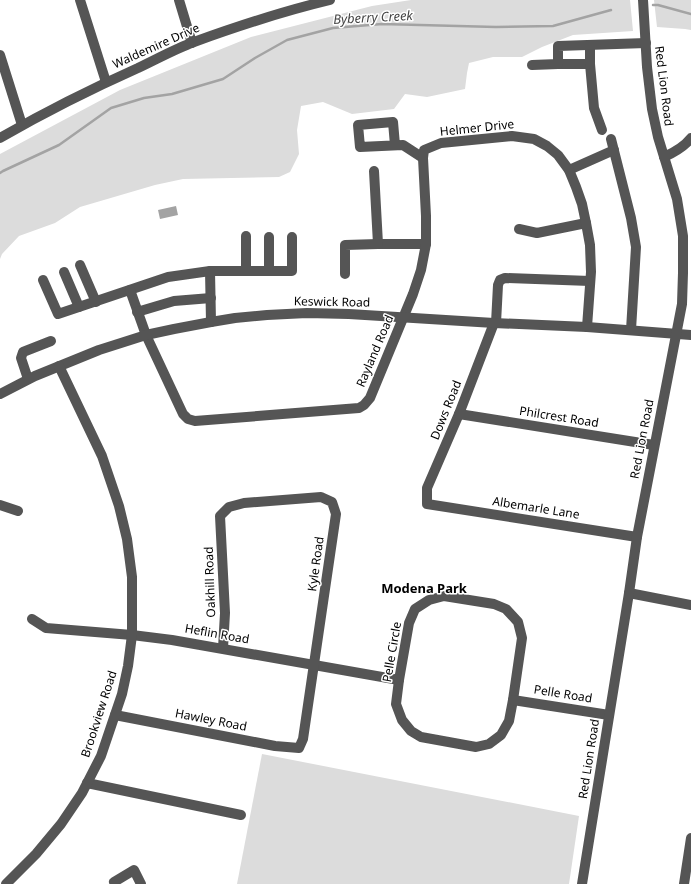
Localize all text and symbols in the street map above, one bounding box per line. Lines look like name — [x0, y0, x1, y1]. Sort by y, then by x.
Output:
water label: Byberry Creek — [333, 6, 414, 28]
street label: Waldemire Drive — [110, 19, 202, 72]
street label: Red Lion Road — [651, 45, 678, 127]
street label: Helmer Drive — [439, 115, 515, 140]
street label: Keswick Road — [294, 292, 370, 311]
street label: Rayland Road — [352, 312, 397, 390]
street label: Dows Road — [426, 377, 465, 442]
street label: Red Lion Road — [625, 398, 658, 480]
street label: Philcrest Road — [518, 402, 600, 431]
street label: Albemarle Lane — [491, 492, 581, 523]
street label: Kyle Road — [303, 535, 328, 593]
street label: Oakhill Road — [200, 546, 219, 618]
district label: Modena Park — [381, 579, 468, 597]
street label: Heflin Road — [183, 619, 251, 648]
street label: Pelle Circle — [378, 620, 405, 683]
street label: Brookview Road — [76, 668, 121, 760]
street label: Pelle Road — [533, 680, 594, 707]
street label: Hawley Road — [174, 704, 248, 735]
street label: Red Lion Road — [574, 718, 603, 800]

